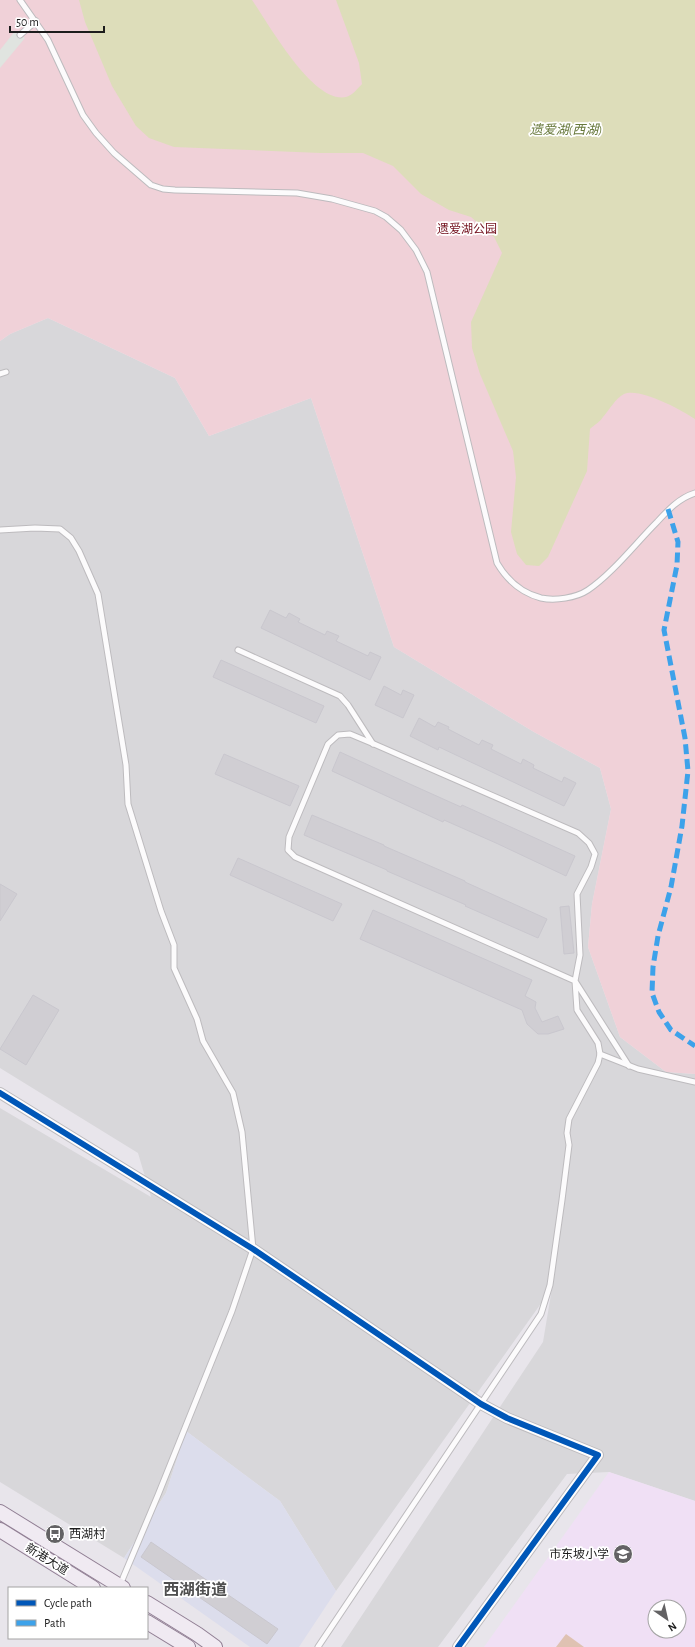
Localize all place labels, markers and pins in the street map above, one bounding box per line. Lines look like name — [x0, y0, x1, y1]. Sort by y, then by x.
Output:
bus stop icon: 西湖村 — [44, 1523, 66, 1545]
place label: 西湖村 — [69, 1527, 106, 1540]
school or university icon: 市东坡小学 — [612, 1543, 634, 1565]
place label: 市东坡小学 — [549, 1547, 609, 1560]

